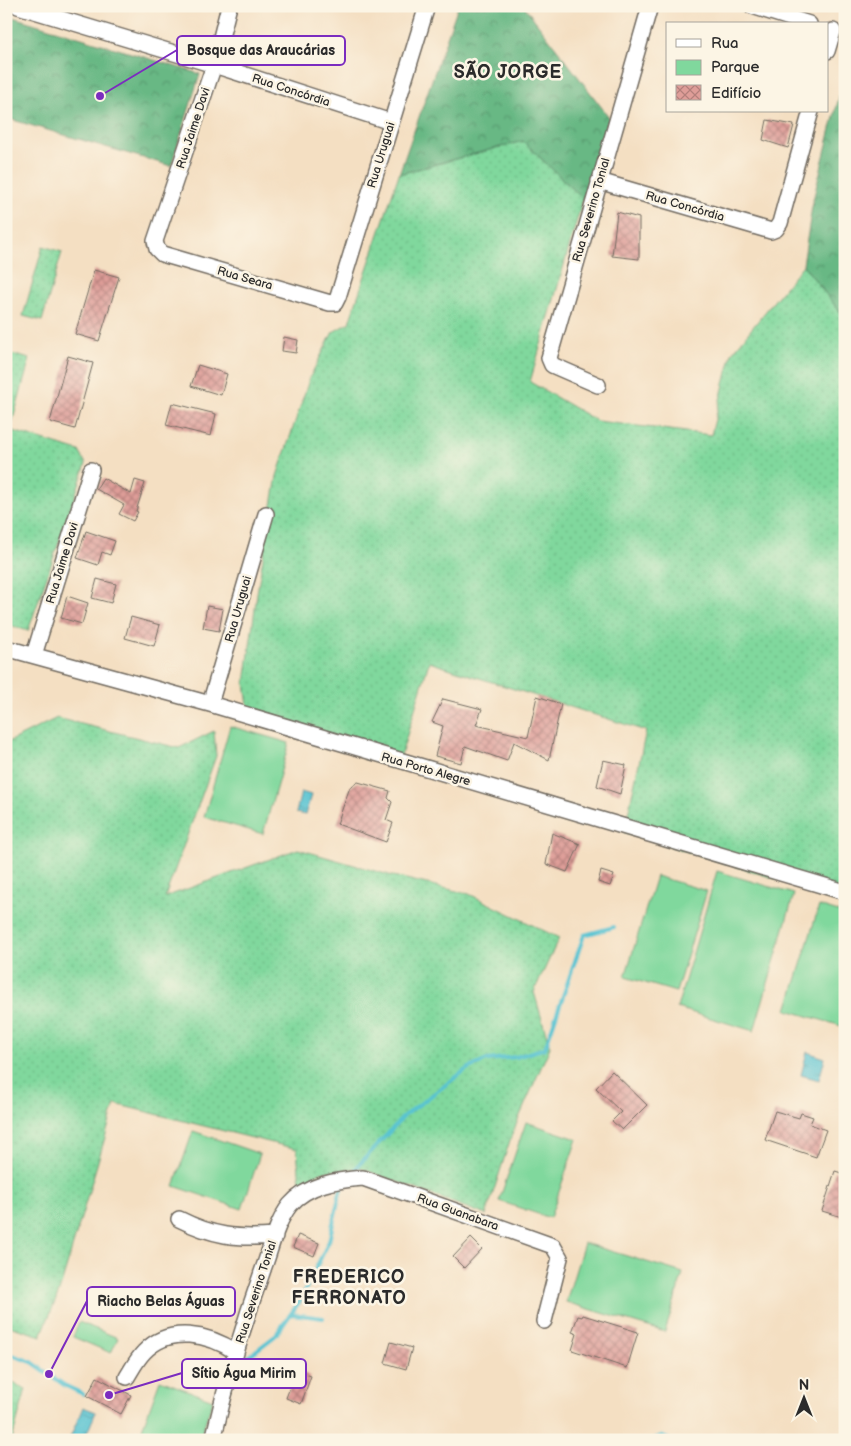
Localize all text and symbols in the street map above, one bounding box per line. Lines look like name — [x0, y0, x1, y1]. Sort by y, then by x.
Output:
legend — [666, 22, 828, 112]
text: Rua — [711, 34, 739, 53]
callout: Bosque das Araucárias — [177, 36, 345, 65]
text: Bosque das Araucárias — [187, 42, 335, 59]
text: Parque — [711, 58, 760, 77]
district label: SÃO JORGE — [454, 60, 562, 83]
street label: Rua Concórdia — [250, 71, 332, 110]
text: Edifício — [711, 84, 761, 103]
street label: Rua Jaime Davi — [173, 85, 214, 171]
street label: Rua Uruguai — [364, 120, 399, 190]
street label: Rua Severino Tonial — [569, 156, 614, 264]
street label: Rua Concórdia — [644, 188, 726, 225]
street label: Rua Seara — [215, 263, 275, 294]
street label: Rua Jaime Davi — [43, 520, 82, 606]
street label: Rua Uruguai — [222, 574, 255, 644]
street label: Rua Porto Alegre — [380, 750, 472, 789]
street label: Rua Guanabara — [415, 1191, 501, 1234]
street label: Rua Severino Tonial — [233, 1239, 280, 1346]
district label: FREDERICO FERRONATO — [291, 1267, 407, 1309]
callout: Riacho Belas Águas — [87, 1287, 235, 1316]
text: Riacho Belas Águas — [97, 1291, 225, 1310]
callout: Sítio Água Mirim — [182, 1359, 306, 1388]
text: Sítio Água Mirim — [192, 1363, 296, 1382]
north arrow — [778, 1374, 828, 1424]
text: N — [799, 1377, 809, 1394]

